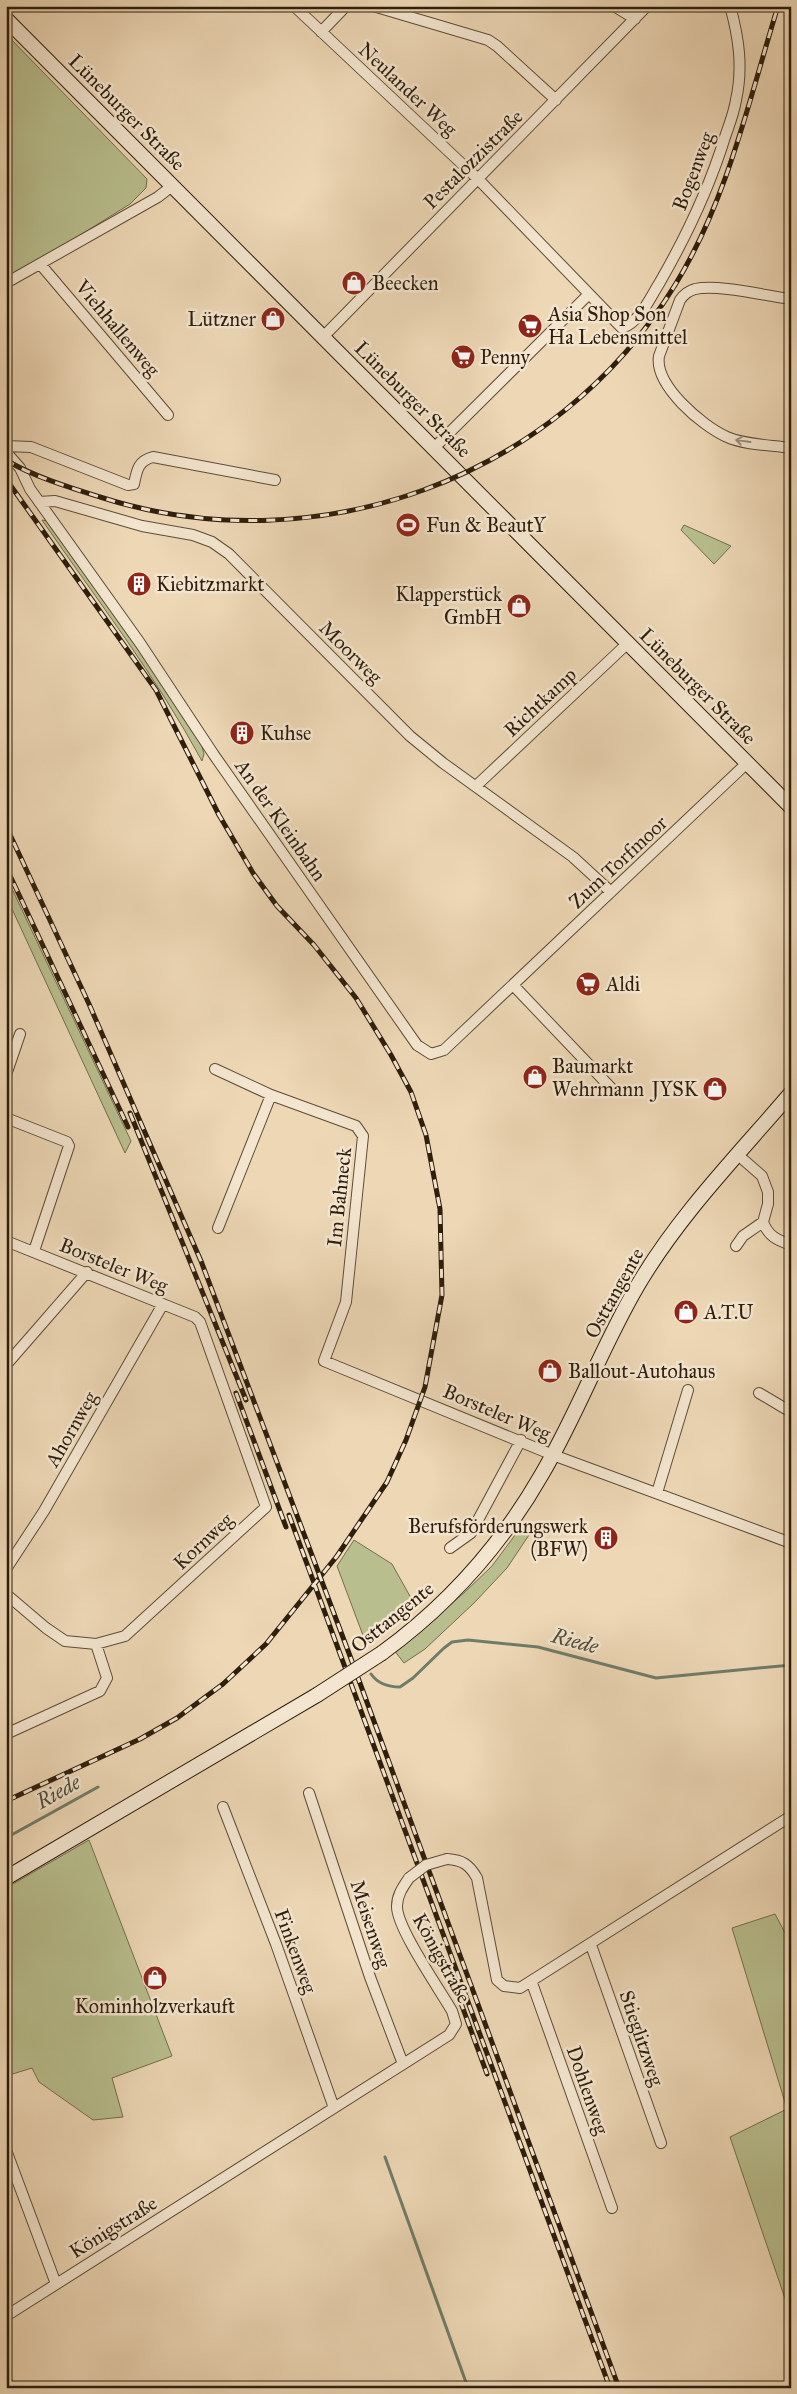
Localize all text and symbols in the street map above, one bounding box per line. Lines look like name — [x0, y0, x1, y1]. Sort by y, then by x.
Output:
street label: Neulander Weg — [353, 37, 463, 142]
street label: Lüneburger Straße — [63, 49, 190, 176]
street label: Pestalozzistraße — [418, 104, 528, 214]
street label: Bogenweg — [667, 128, 720, 214]
shop icon: Beecken — [341, 270, 367, 296]
place label: Beecken — [372, 271, 439, 295]
street label: Viehhallenweg — [69, 274, 166, 382]
place label: Asia Shop Son Ha Lebensmittel — [547, 302, 688, 349]
shop icon: Lützner — [260, 306, 286, 332]
place label: Lützner — [188, 307, 256, 331]
supermarket icon: Asia Shop Son Ha Lebensmittel — [517, 313, 543, 339]
street label: Lüneburger Straße — [349, 336, 476, 463]
supermarket icon: Penny — [450, 344, 476, 370]
place label: Penny — [480, 345, 531, 369]
one-way arrow — [735, 435, 751, 445]
sports icon: Fun & BeautY — [395, 512, 421, 538]
place label: Fun & BeautY — [426, 513, 547, 537]
building icon: Kiebitzmarkt — [126, 571, 152, 597]
place label: Kiebitzmarkt — [156, 572, 264, 596]
place label: Klapperstück GmbH — [395, 582, 503, 629]
shop icon: Klapperstück GmbH — [506, 593, 532, 619]
street label: Moorweg — [314, 616, 388, 690]
street label: Lüneburger Straße — [634, 623, 761, 750]
street label: Richtkamp — [499, 662, 581, 742]
building icon: Kuhse — [229, 720, 255, 746]
place label: Kuhse — [260, 721, 311, 745]
street label: An der Kleinbahn — [230, 754, 332, 886]
street label: Zum Torfmoor — [564, 810, 672, 914]
supermarket icon: Aldi — [575, 971, 601, 997]
place label: Aldi — [605, 972, 641, 996]
place label: Baumarkt Wehrmann — [552, 1054, 644, 1101]
shop icon: Baumarkt Wehrmann — [522, 1064, 548, 1090]
shop icon: JYSK — [702, 1076, 728, 1102]
place label: JYSK — [649, 1077, 699, 1102]
street label: Im Bahneck — [322, 1146, 356, 1248]
street label: Borsteler Weg — [56, 1232, 172, 1299]
street label: Osttangente — [579, 1244, 650, 1343]
shop icon: A.T.U — [673, 1299, 699, 1325]
place label: A.T.U — [703, 1300, 753, 1324]
shop icon: Ballout-Autohaus — [537, 1358, 563, 1384]
place label: Ballout-Autohaus — [568, 1359, 715, 1383]
street label: Borsteler Weg — [439, 1379, 555, 1447]
street label: Ahornweg — [39, 1386, 103, 1472]
street label: Kornweg — [168, 1507, 239, 1575]
place label: Berufsförderungswerk (BFW) — [408, 1514, 589, 1562]
building icon: Berufsförderungswerk (BFW) — [593, 1525, 619, 1551]
street label: Osttangente — [346, 1576, 439, 1658]
water label: Riede — [548, 1622, 602, 1660]
water label: Riede — [30, 1769, 86, 1815]
street label: Meisenweg — [345, 1877, 397, 1972]
street label: Finkenweg — [269, 1906, 323, 1997]
street label: Königstraße — [407, 1909, 476, 2008]
shop icon: Kominholzverkauft — [142, 1965, 168, 1991]
street label: Stieglitzweg — [614, 1987, 670, 2090]
place label: Kominholzverkauft — [75, 1994, 235, 2018]
street label: Dohlenweg — [561, 2043, 615, 2138]
street label: Königstraße — [65, 2191, 162, 2264]

